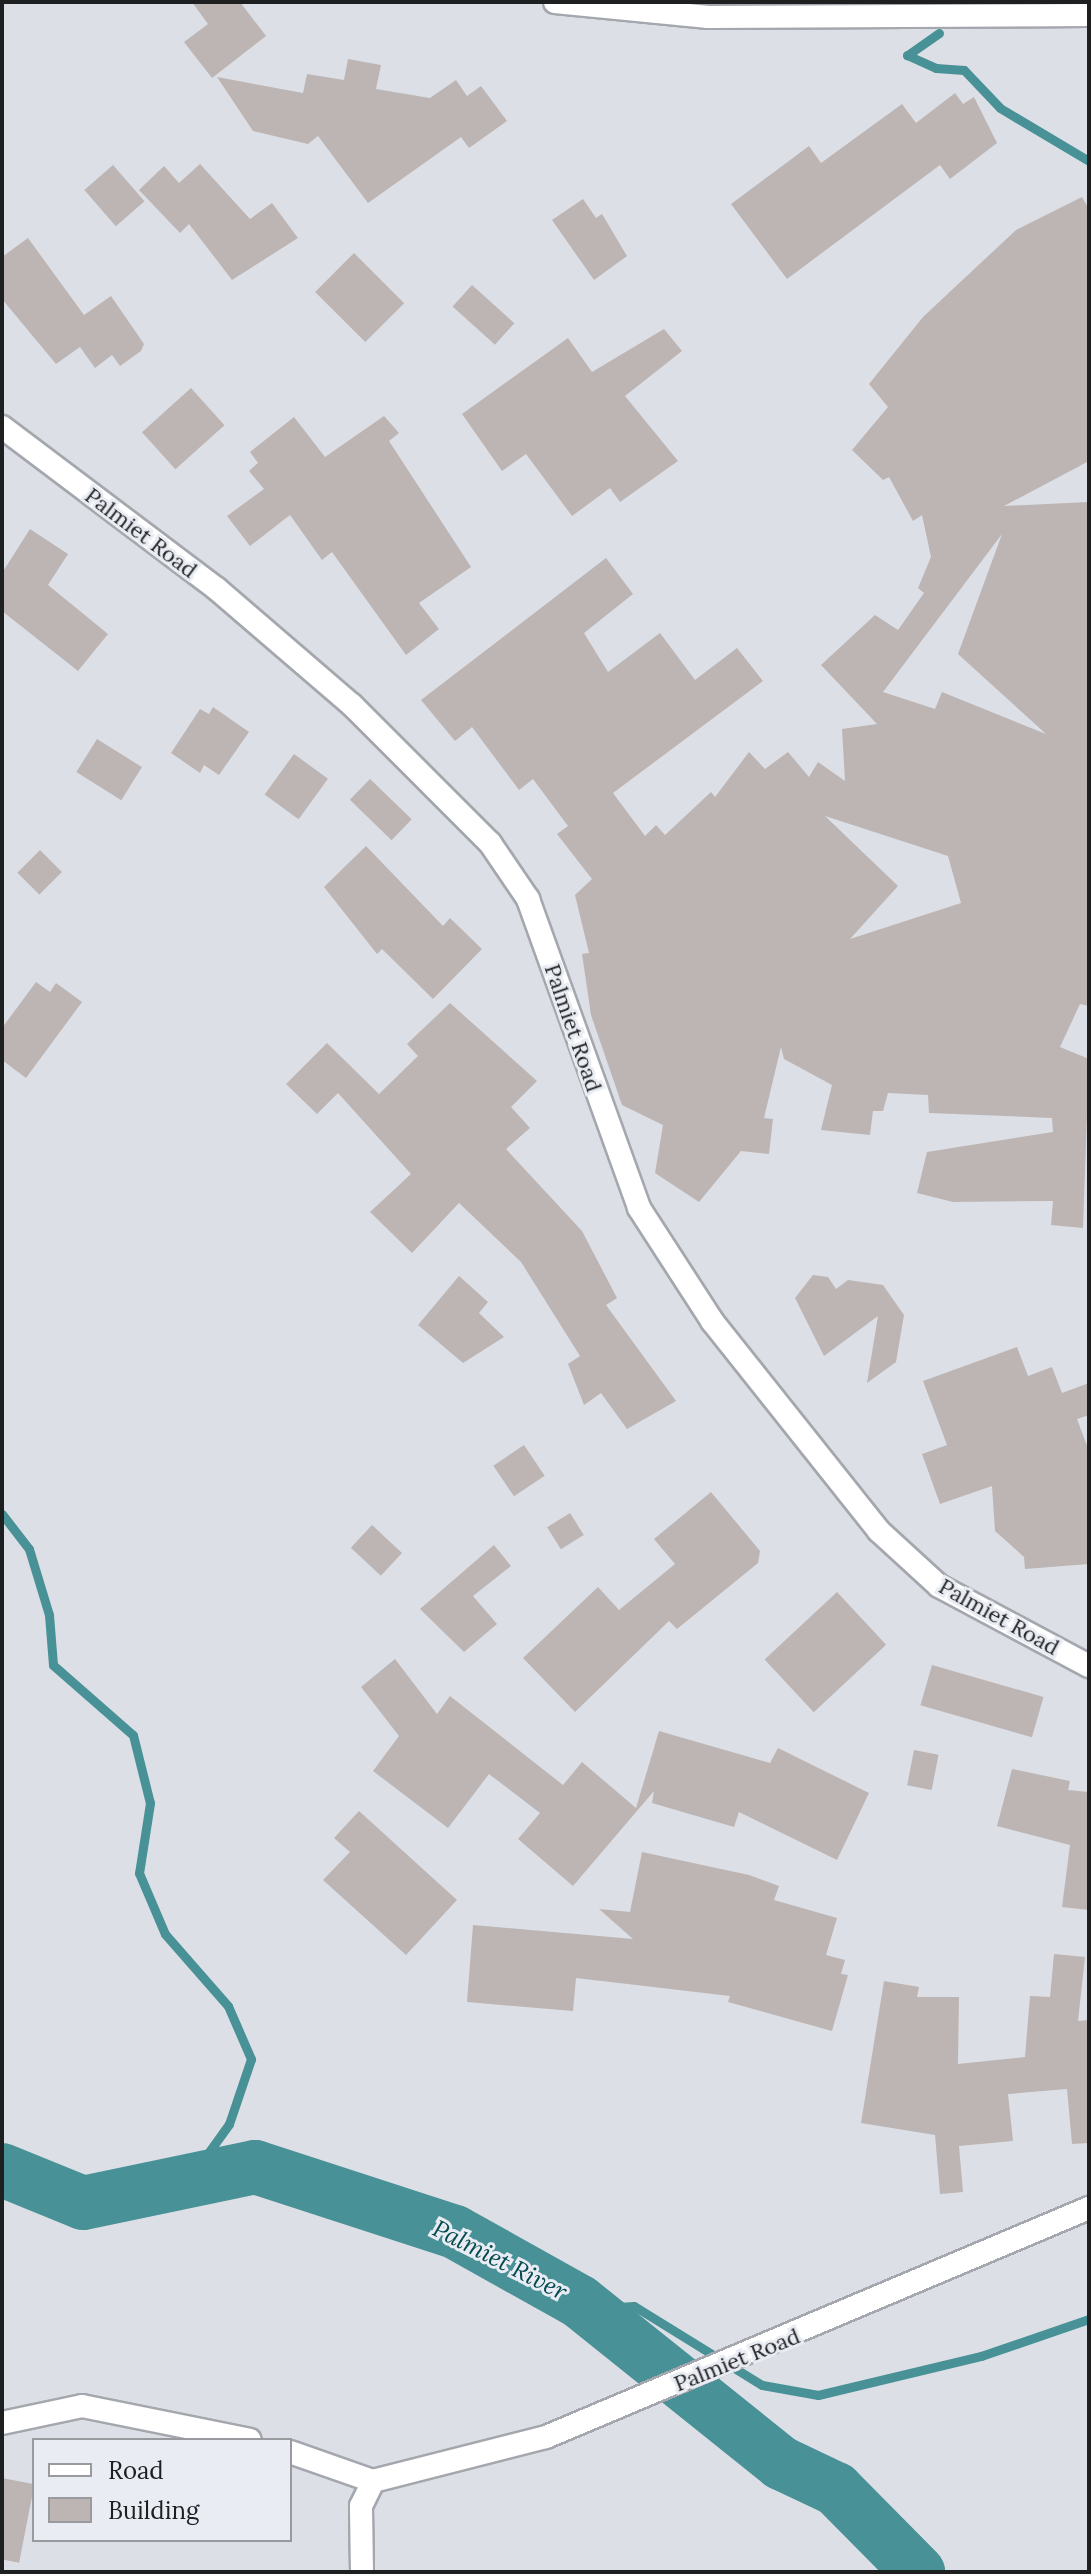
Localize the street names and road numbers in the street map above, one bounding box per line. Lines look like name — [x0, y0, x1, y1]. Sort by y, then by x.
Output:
street label: Palmiet Road — [80, 482, 202, 584]
street label: Palmiet Road — [539, 961, 607, 1095]
street label: Palmiet Road — [934, 1573, 1064, 1661]
street label: Palmiet Road — [670, 2323, 804, 2397]

